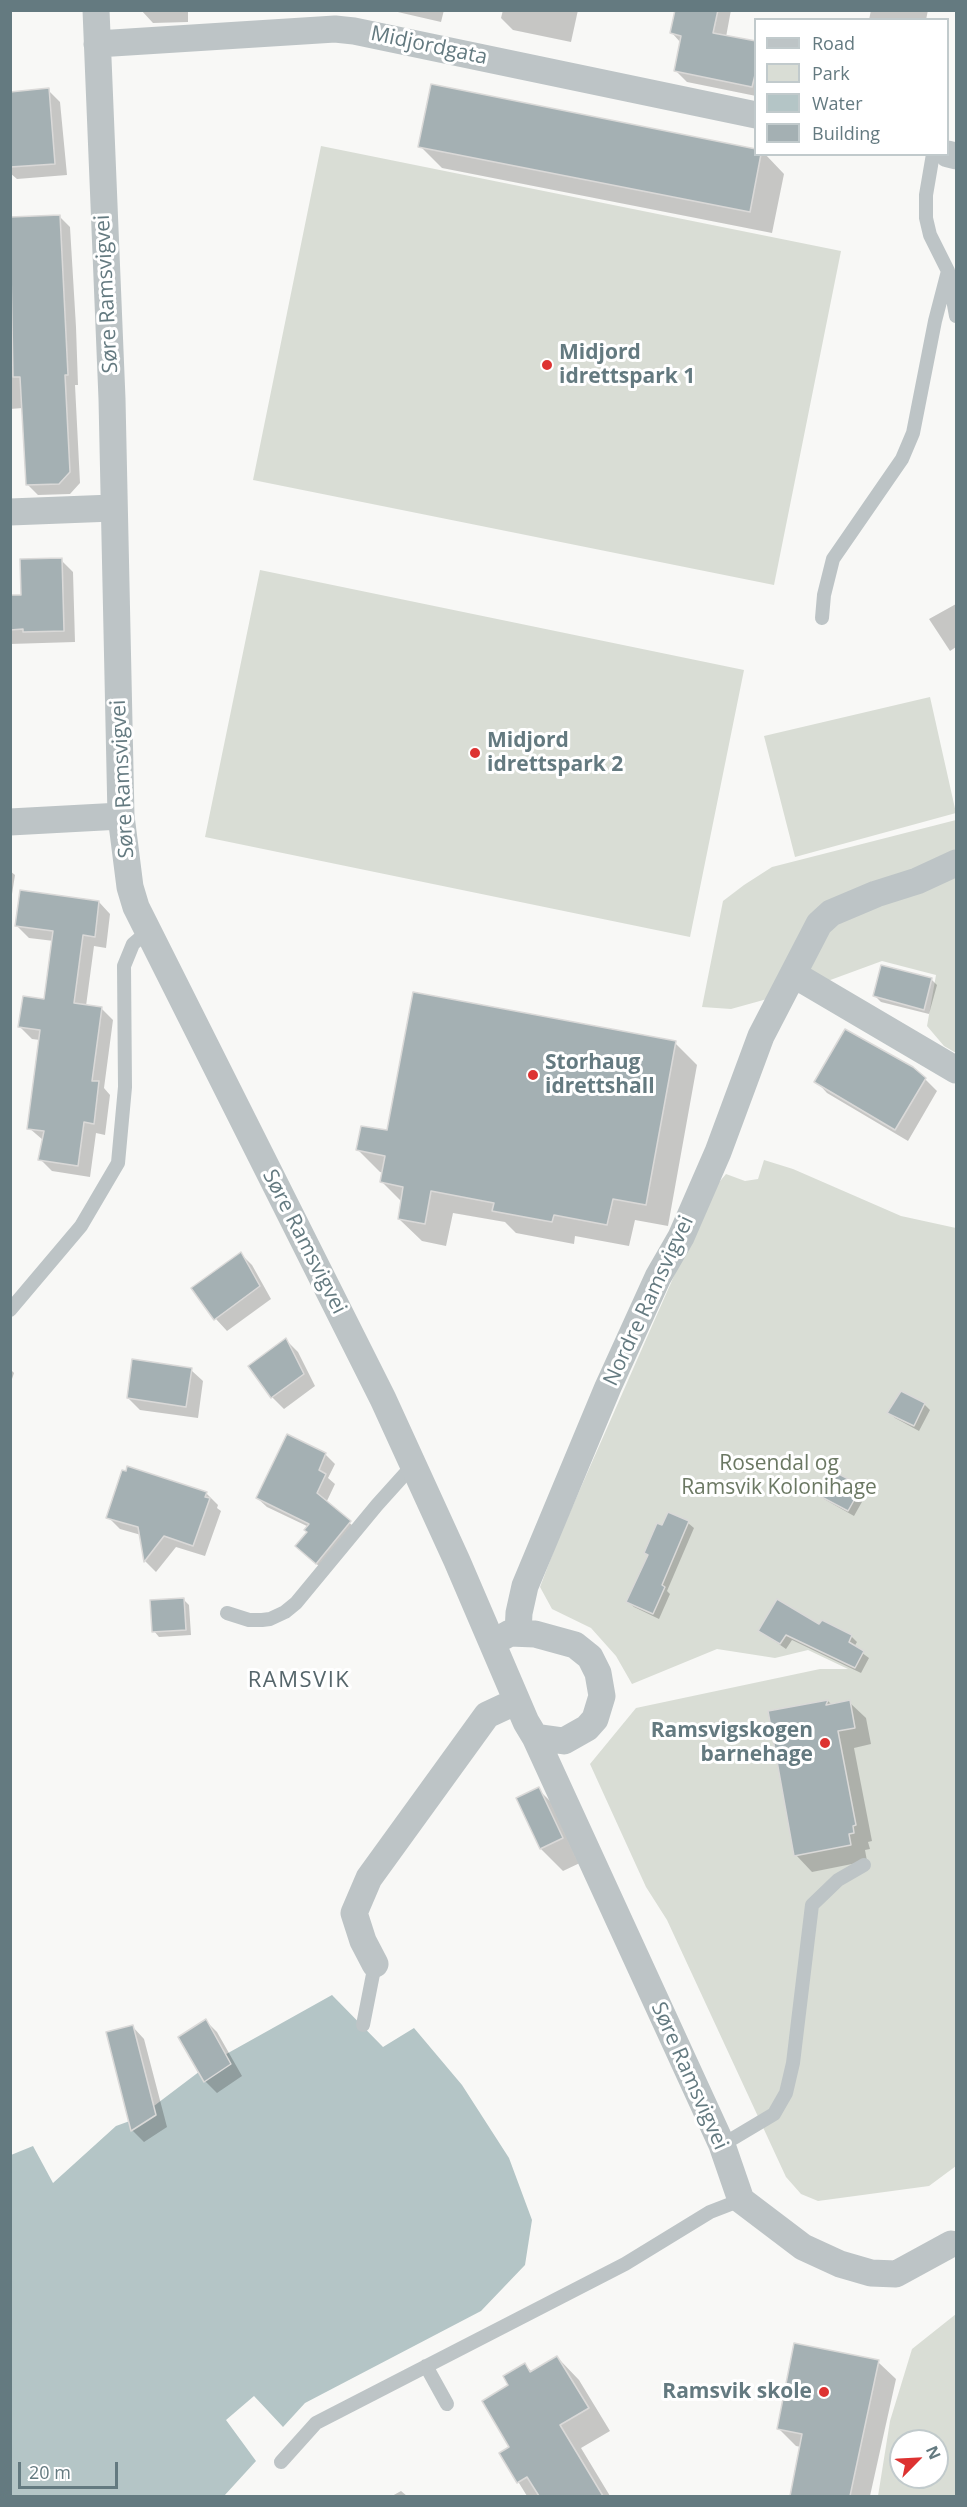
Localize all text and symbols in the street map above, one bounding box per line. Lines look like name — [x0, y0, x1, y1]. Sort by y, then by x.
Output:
legend — [754, 18, 949, 156]
street label: Midjordgata — [368, 21, 490, 71]
text: Road — [812, 31, 855, 55]
text: Park — [812, 61, 850, 85]
text: Water — [812, 91, 863, 115]
text: Building — [812, 121, 880, 145]
street label: Søre Ramsvigvei — [90, 214, 124, 374]
place label: Midjord idrettspark 1 — [559, 340, 695, 390]
marker: Midjord idrettspark 1 — [540, 358, 554, 372]
street label: Søre Ramsvigvei — [106, 699, 140, 859]
place label: Midjord idrettspark 2 — [487, 728, 623, 778]
marker: Midjord idrettspark 2 — [468, 746, 482, 760]
place label: Storhaug idrettshall — [545, 1050, 655, 1100]
marker: Storhaug idrettshall — [526, 1068, 540, 1082]
street label: Søre Ramsvigvei — [257, 1166, 351, 1318]
street label: Nordre Ramsvigvei — [599, 1212, 699, 1390]
park label: Rosendal og Ramsvik Kolonihage — [681, 1451, 877, 1501]
district label: RAMSVIK — [248, 1668, 350, 1694]
place label: Ramsvigskogen barnehage — [651, 1718, 813, 1768]
marker: Ramsvigskogen barnehage — [818, 1736, 832, 1750]
street label: Søre Ramsvigvei — [645, 1998, 733, 2154]
place label: Ramsvik skole — [662, 2379, 812, 2405]
marker: Ramsvik skole — [817, 2385, 831, 2399]
north arrow — [889, 2429, 949, 2489]
text: N — [921, 2442, 946, 2463]
scale bar — [21, 2450, 122, 2488]
text: 20 m — [29, 2460, 71, 2484]

